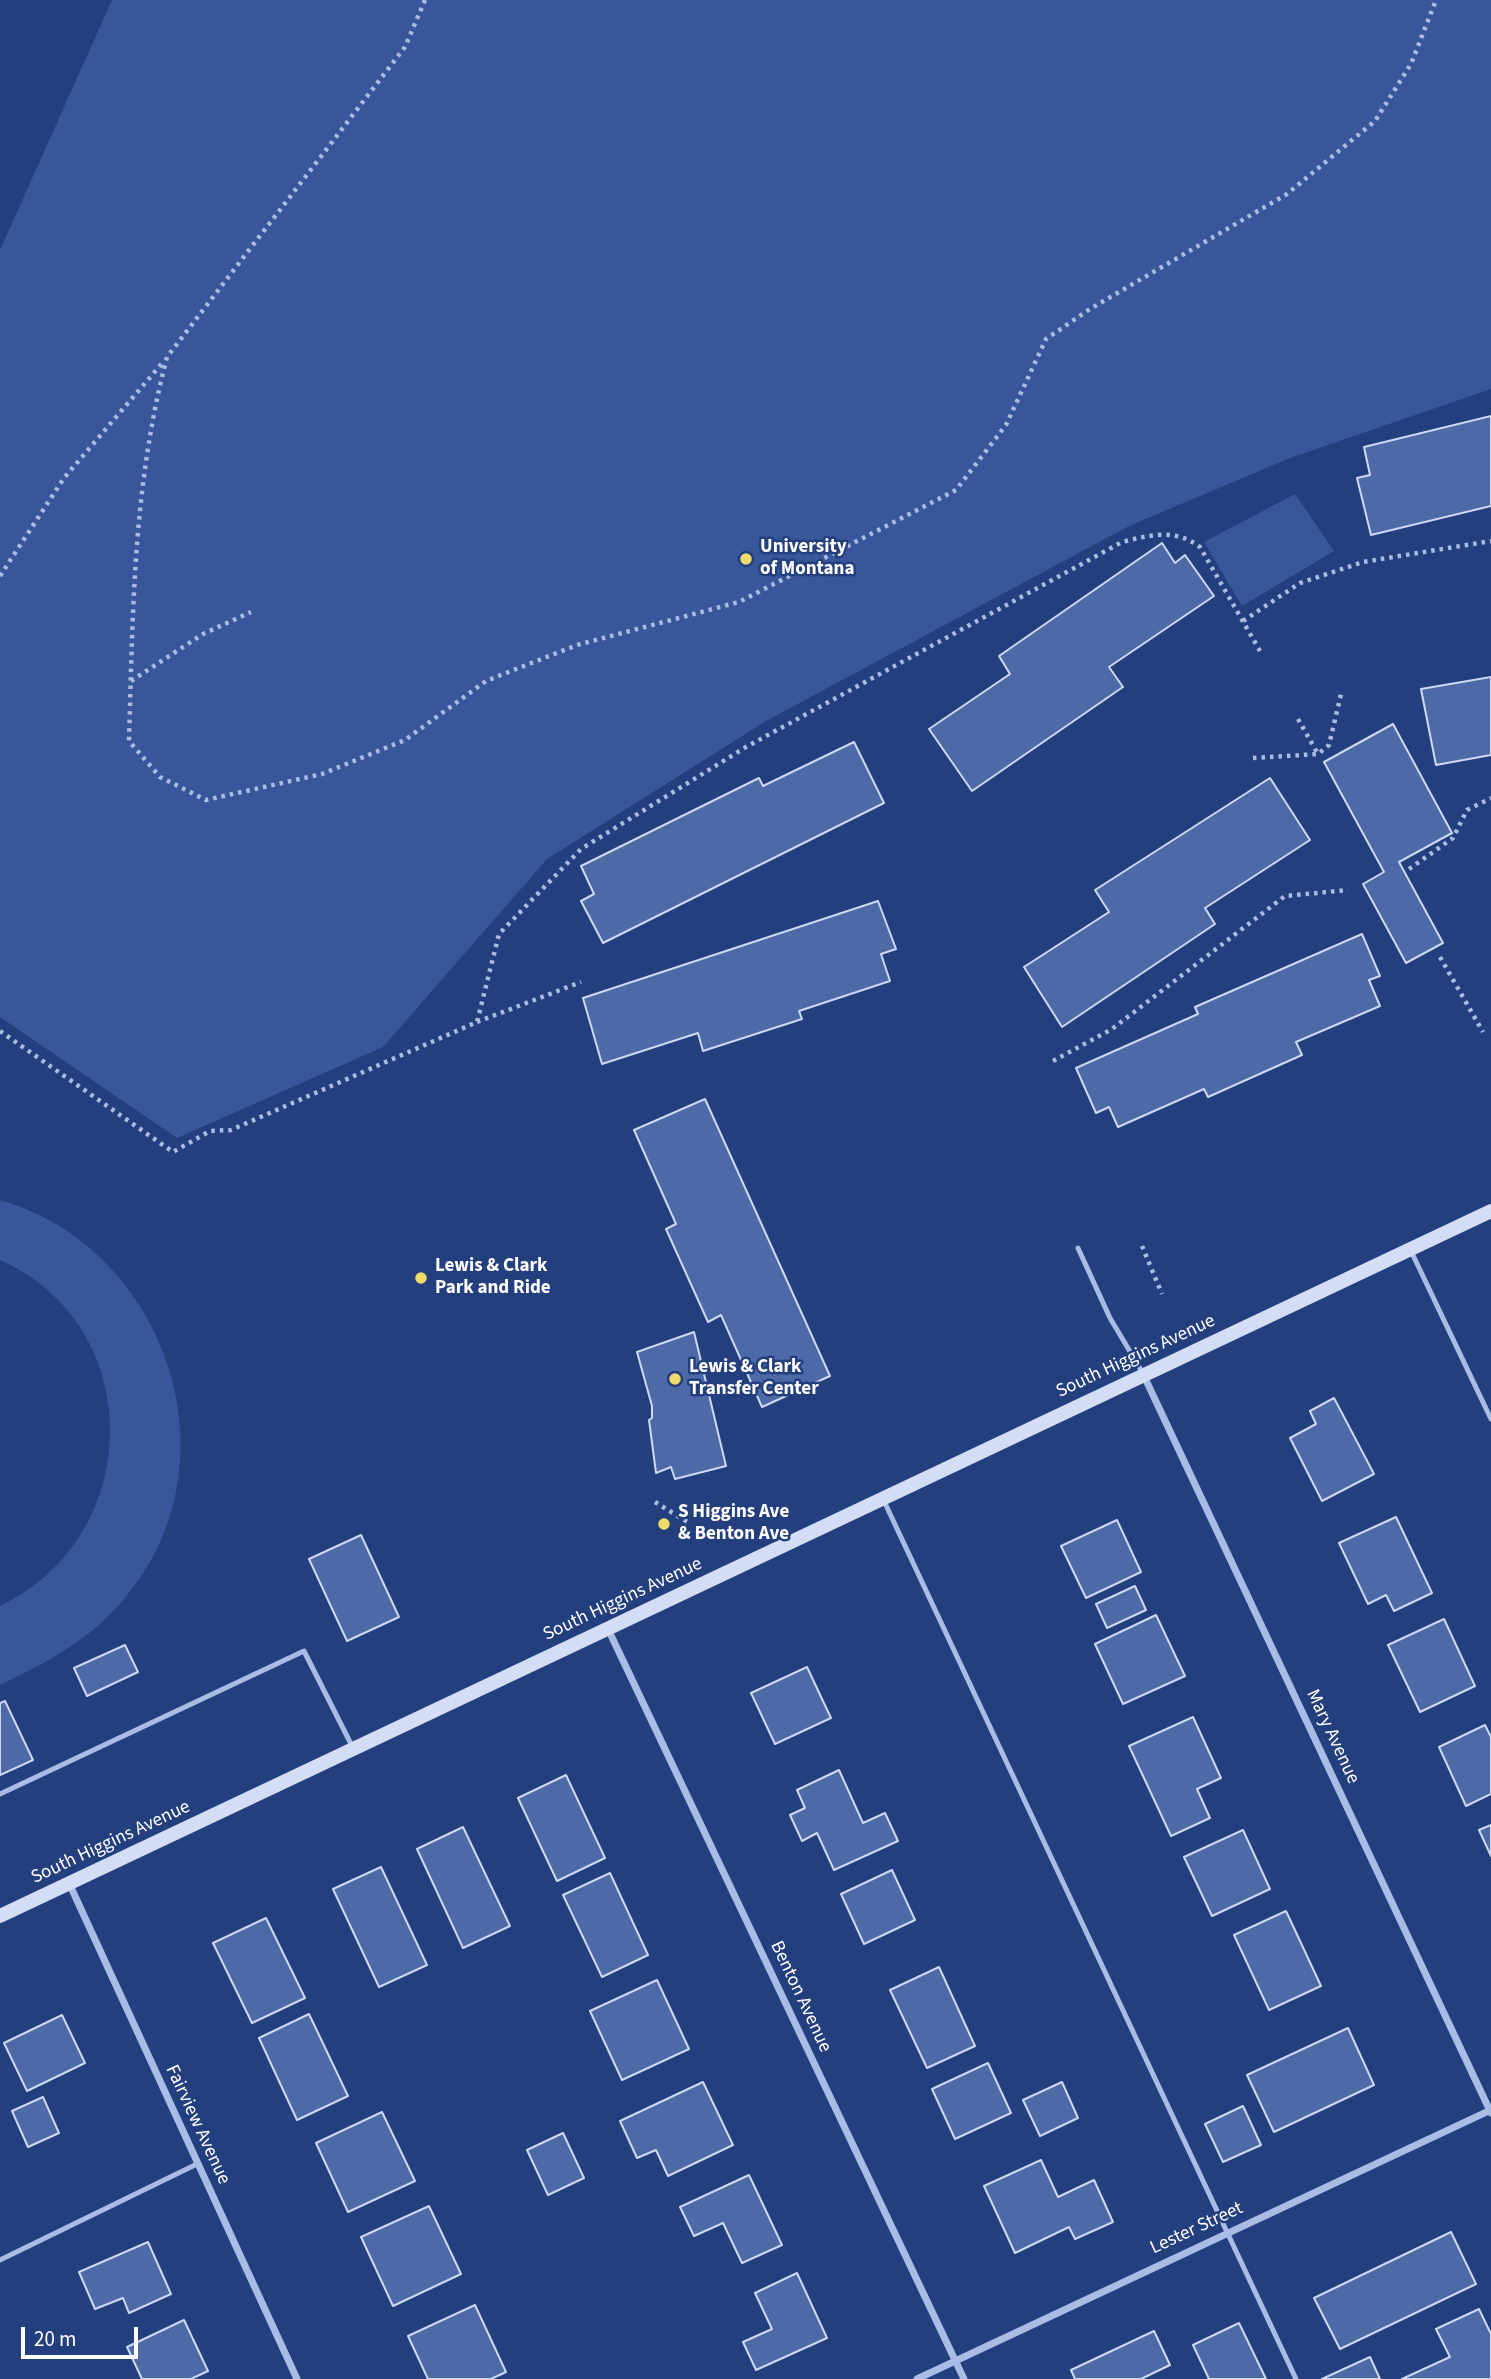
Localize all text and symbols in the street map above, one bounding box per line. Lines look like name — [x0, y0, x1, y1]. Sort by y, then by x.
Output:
place label: University of Montana — [760, 537, 854, 581]
marker: University of Montana — [738, 551, 754, 567]
place label: Lewis & Clark Park and Ride — [435, 1256, 551, 1300]
marker: Lewis & Clark Park and Ride — [413, 1270, 429, 1286]
street label: South Higgins Avenue — [1053, 1310, 1219, 1404]
place label: Lewis & Clark Transfer Center — [689, 1357, 819, 1401]
marker: Lewis & Clark Transfer Center — [667, 1371, 683, 1387]
place label: S Higgins Ave & Benton Ave — [678, 1502, 789, 1546]
marker: S Higgins Ave & Benton Ave — [656, 1516, 672, 1532]
street label: South Higgins Avenue — [540, 1553, 706, 1647]
street label: Mary Avenue — [1300, 1686, 1364, 1788]
street label: South Higgins Avenue — [28, 1796, 194, 1890]
street label: Benton Avenue — [764, 1938, 836, 2056]
street label: Fairview Avenue — [159, 2062, 235, 2188]
street label: Lester Street — [1147, 2198, 1247, 2260]
scale bar — [24, 2312, 142, 2356]
text: 20 m — [34, 2324, 76, 2354]

